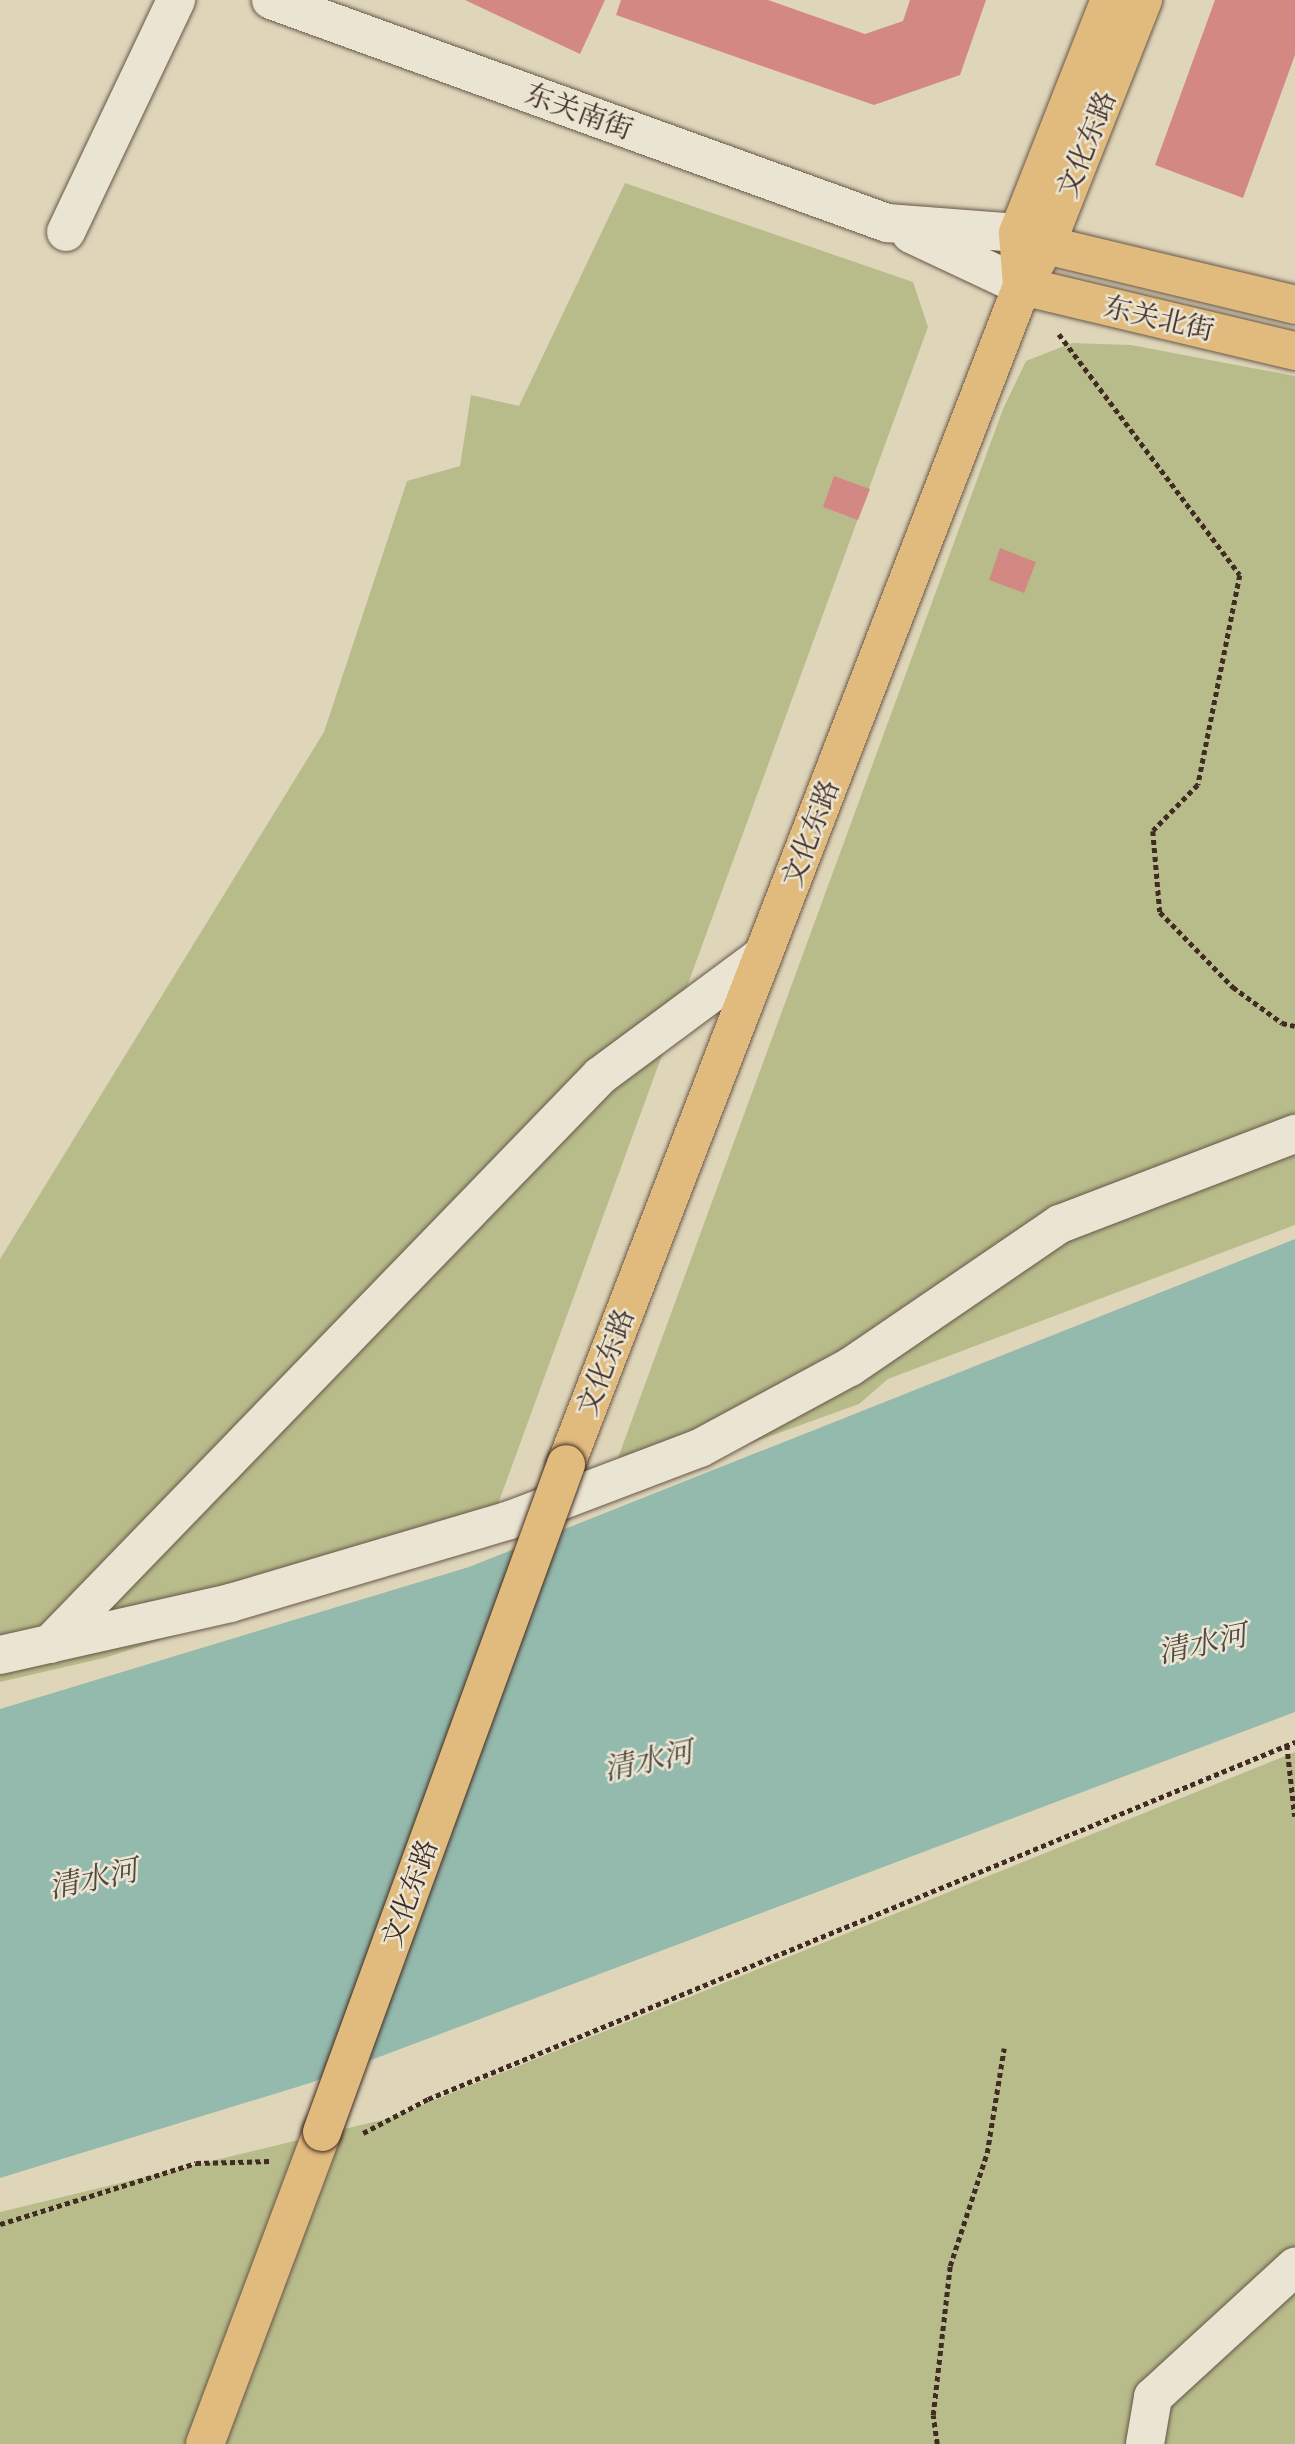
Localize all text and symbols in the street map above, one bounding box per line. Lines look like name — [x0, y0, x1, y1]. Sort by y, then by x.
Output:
street label: 东关南街 — [521, 76, 637, 146]
street label: 文化东路 — [1049, 86, 1123, 202]
street label: 东关北街 — [1101, 289, 1217, 347]
street label: 文化东路 — [774, 775, 846, 891]
street label: 文化东路 — [569, 1304, 641, 1420]
water label: 清水河 — [1154, 1616, 1250, 1670]
water label: 清水河 — [600, 1733, 696, 1787]
street label: 文化东路 — [374, 1835, 444, 1951]
water label: 清水河 — [45, 1851, 141, 1905]

